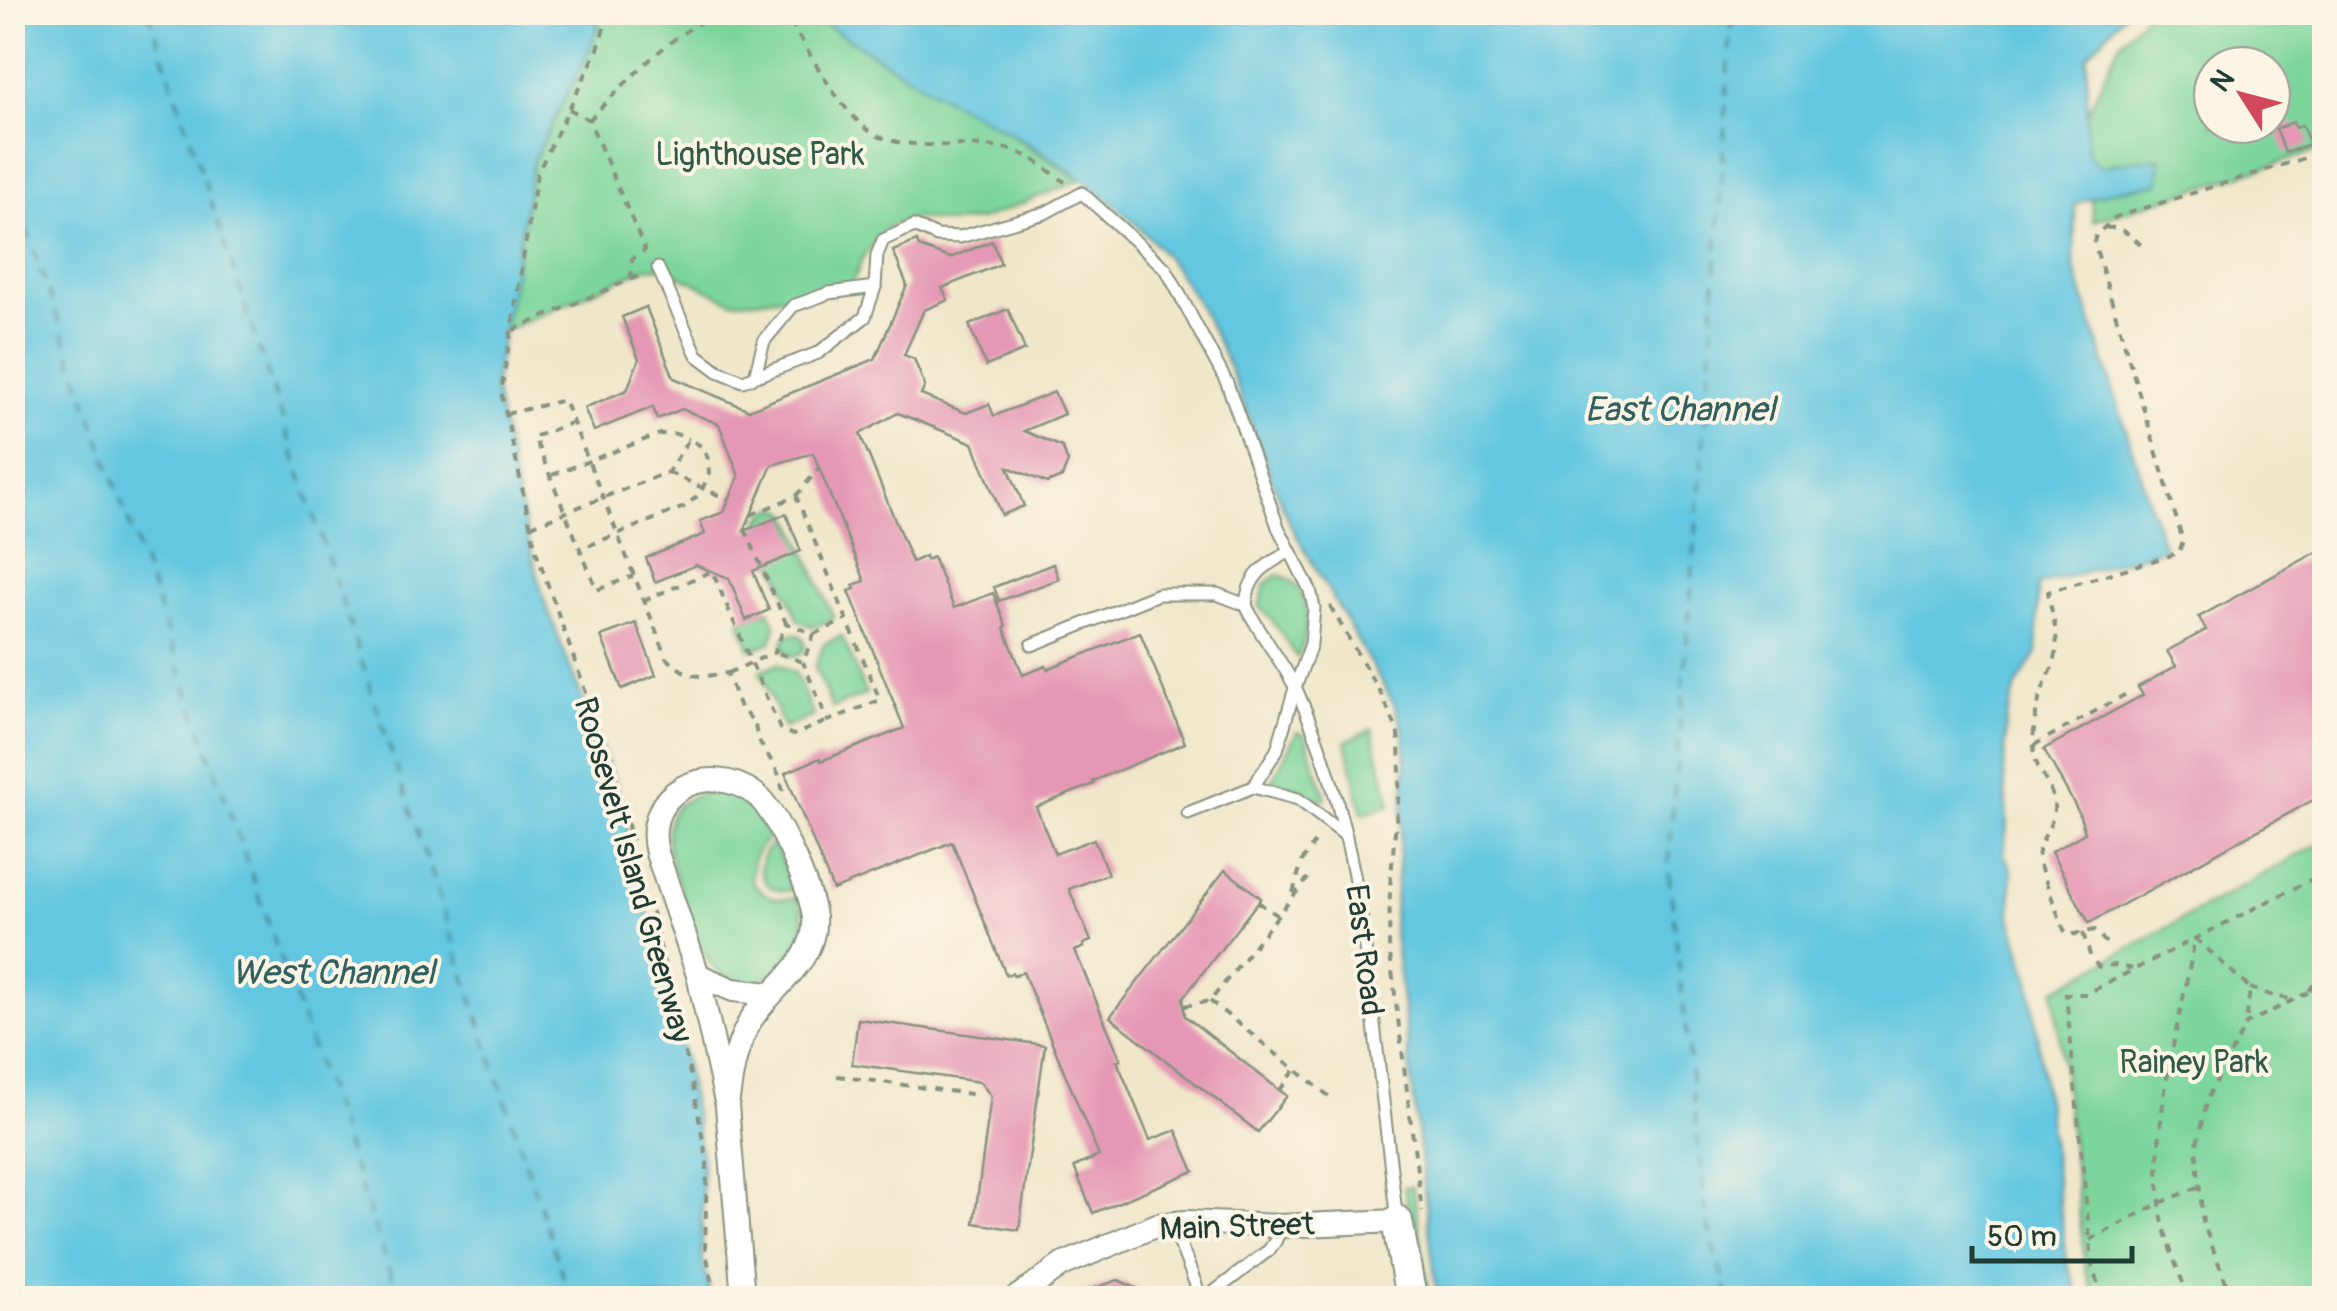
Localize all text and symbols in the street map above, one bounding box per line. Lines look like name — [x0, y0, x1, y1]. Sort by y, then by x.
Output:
north arrow — [2192, 45, 2292, 145]
text: N — [2203, 63, 2243, 99]
park label: Lighthouse Park — [655, 135, 865, 175]
water label: East Channel — [1585, 388, 1779, 432]
street label: Roosevelt Island Greenway — [565, 693, 702, 1048]
street label: East Road — [1336, 882, 1392, 1018]
water label: West Channel — [232, 951, 438, 995]
park label: Rainey Park — [2119, 1043, 2269, 1083]
scale bar — [1972, 1201, 2132, 1263]
street label: Main Street — [1159, 1204, 1315, 1250]
text: 50 m — [1987, 1218, 2057, 1255]

